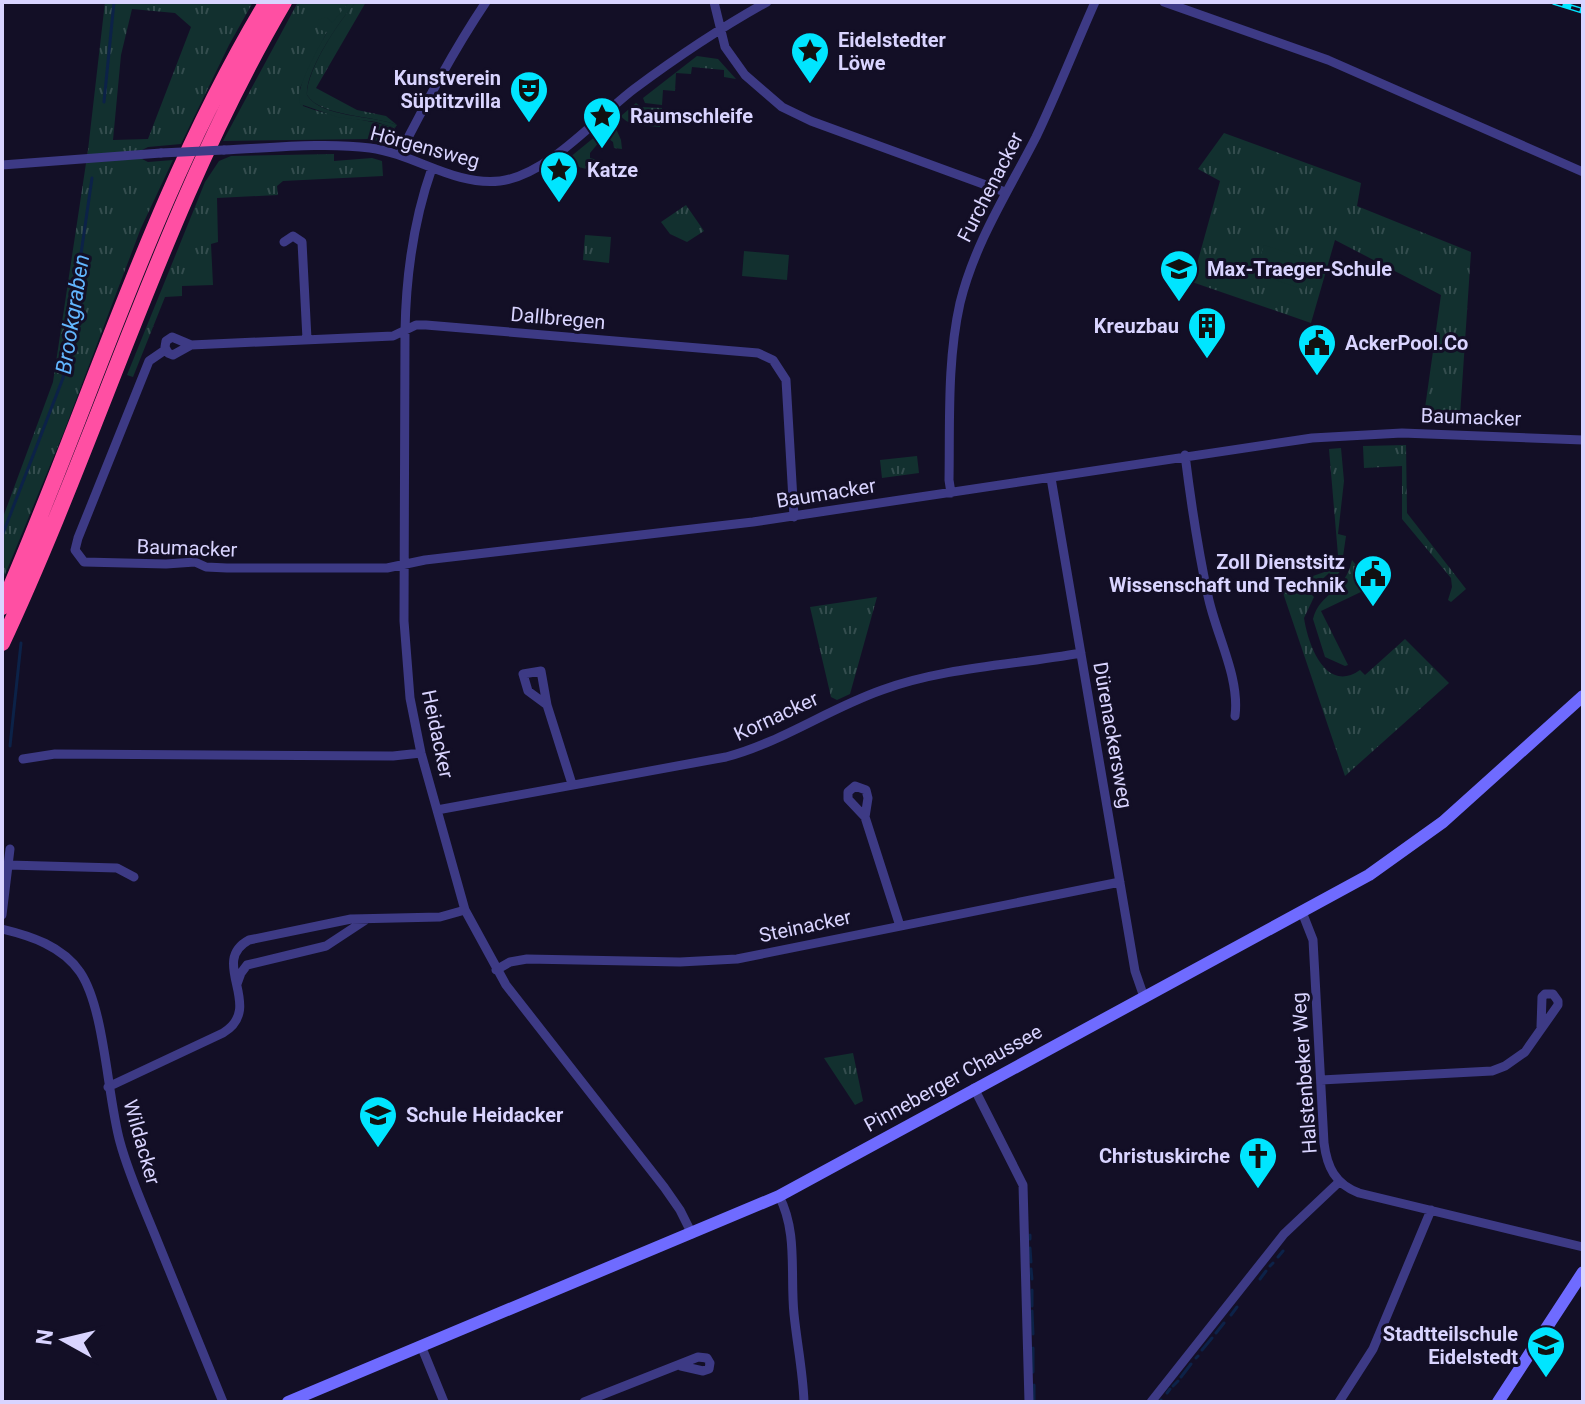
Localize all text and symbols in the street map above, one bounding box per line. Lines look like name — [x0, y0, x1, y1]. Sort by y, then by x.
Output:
place label: Eidelstedter Löwe — [838, 28, 947, 75]
place icon: Eidelstedter Löwe — [789, 30, 831, 85]
place label: Kunstverein Süptitzvilla — [394, 66, 501, 113]
theatre icon: Kunstverein Süptitzvilla — [508, 69, 550, 124]
place icon: Raumschleife — [581, 95, 623, 150]
place label: Raumschleife — [630, 104, 753, 128]
street label: Hörgensweg — [368, 121, 482, 173]
street label: Furchenacker — [952, 128, 1028, 246]
place icon: Katze — [538, 149, 580, 204]
place label: Katze — [587, 158, 638, 182]
school or university icon: Max-Traeger-Schule — [1158, 248, 1200, 303]
water label: Brookgraben — [51, 252, 94, 376]
place label: Max-Traeger-Schule — [1207, 257, 1392, 281]
street label: Dallbregen — [510, 302, 606, 334]
building icon: Kreuzbau — [1186, 305, 1228, 360]
place label: Kreuzbau — [1094, 314, 1179, 338]
public building icon: AckerPool.Co — [1296, 322, 1338, 377]
place label: AckerPool.Co — [1345, 331, 1468, 355]
street label: Baumacker — [1420, 403, 1522, 431]
street label: Baumacker — [774, 473, 878, 513]
street label: Baumacker — [136, 534, 238, 562]
place label: Zoll Dienstsitz Wissenschaft und Technik — [1109, 550, 1345, 597]
public building icon: Zoll Dienstsitz Wissenschaft und Technik — [1352, 553, 1394, 608]
street label: Dürenackersweg — [1088, 660, 1138, 810]
street label: Kornacker — [730, 686, 822, 746]
street label: Heidacker — [417, 688, 459, 781]
street label: Steinacker — [757, 904, 853, 947]
street label: Halstenbeker Weg — [1286, 991, 1322, 1155]
street label: Pinneberger Chaussee — [860, 1019, 1046, 1137]
school or university icon: Schule Heidacker — [357, 1094, 399, 1149]
street label: Wildacker — [118, 1097, 166, 1188]
place label: Schule Heidacker — [406, 1103, 564, 1127]
church icon: Christuskirche — [1237, 1135, 1279, 1190]
place label: Christuskirche — [1099, 1144, 1230, 1168]
north arrow — [24, 1300, 104, 1380]
place label: Stadtteilschule Eidelstedt — [1383, 1322, 1518, 1369]
school or university icon: Stadtteilschule Eidelstedt — [1525, 1324, 1567, 1379]
text: N — [31, 1328, 58, 1347]

